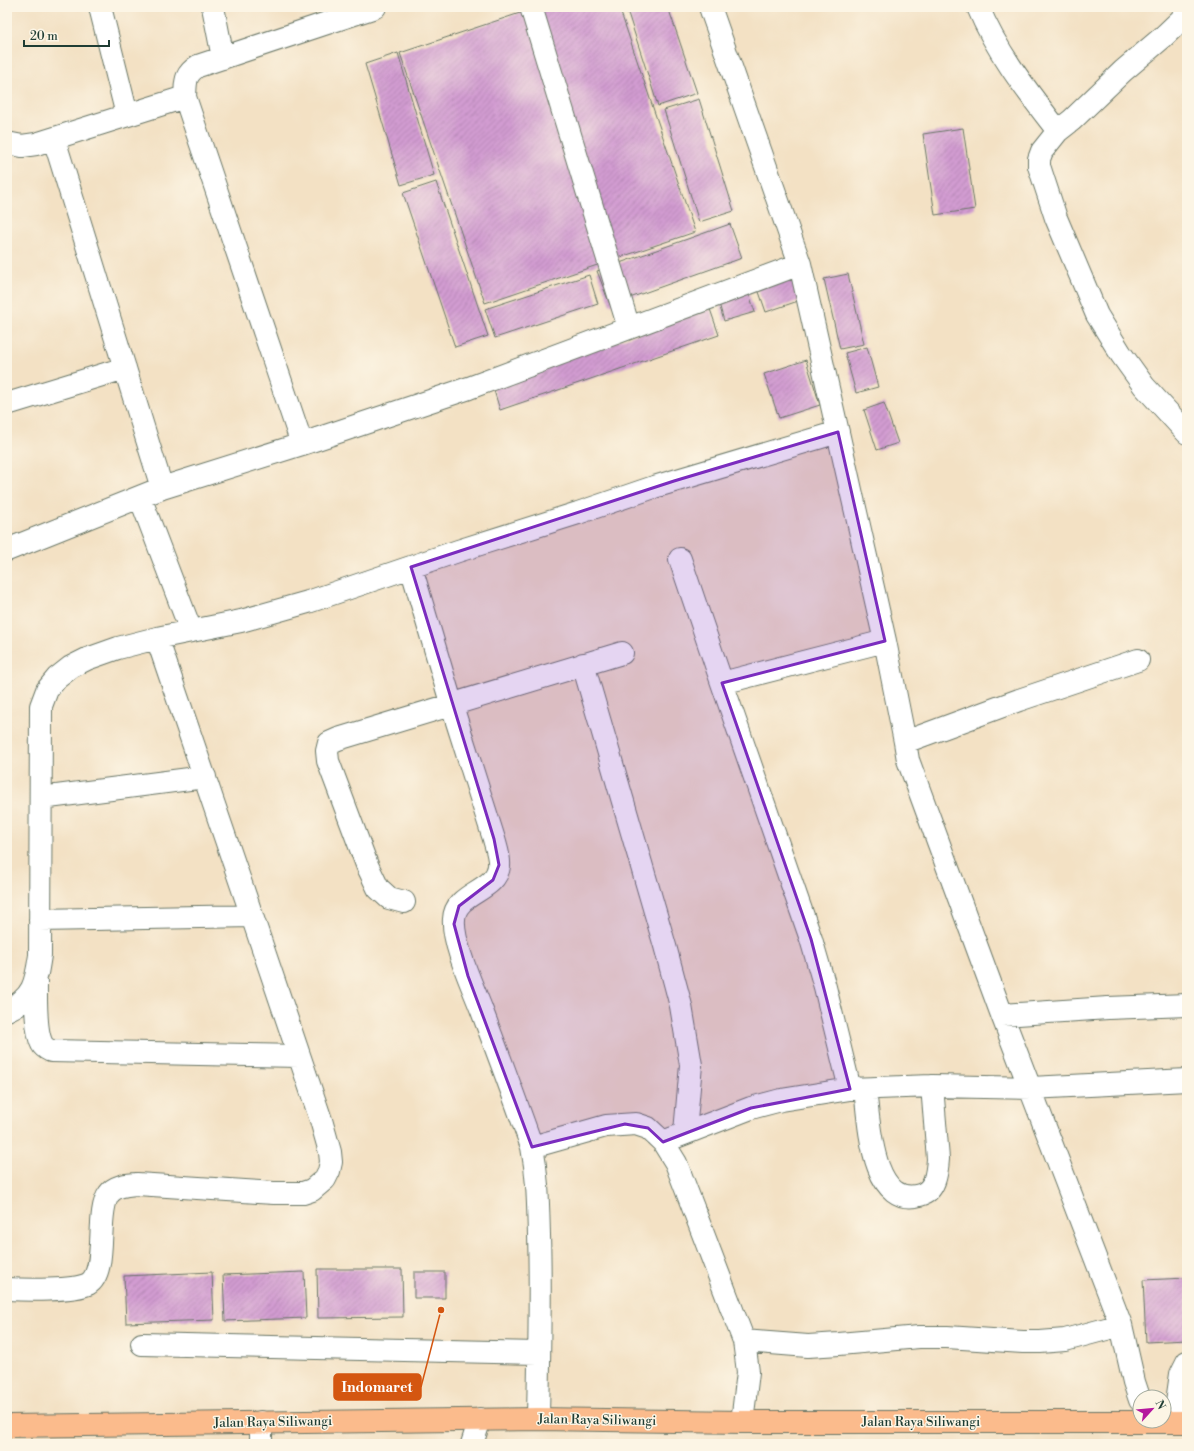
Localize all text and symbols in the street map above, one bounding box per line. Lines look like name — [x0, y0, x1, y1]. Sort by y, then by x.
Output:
scale bar — [24, 22, 109, 48]
text: 20 m — [30, 29, 58, 44]
callout: Indomaret — [334, 1374, 421, 1400]
text: Indomaret — [342, 1379, 413, 1397]
north arrow — [1132, 1389, 1172, 1429]
text: N — [1152, 1398, 1168, 1412]
street label: Jalan Raya Siliwangi — [537, 1411, 656, 1429]
street label: Jalan Raya Siliwangi — [213, 1413, 332, 1431]
street label: Jalan Raya Siliwangi — [861, 1414, 980, 1430]

